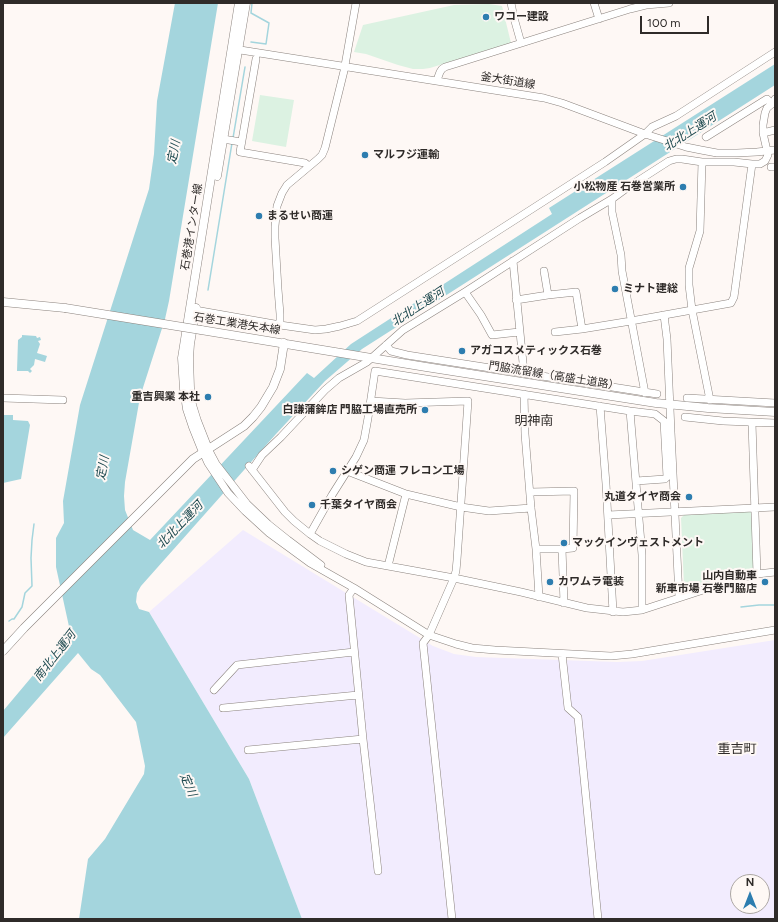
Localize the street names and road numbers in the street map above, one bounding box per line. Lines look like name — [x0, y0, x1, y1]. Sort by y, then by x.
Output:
street label: 釜大街道線 — [480, 70, 536, 92]
street label: 石巻港インター線 — [179, 183, 205, 271]
street label: 石巻工業港矢本線 — [193, 311, 281, 337]
street label: 門脇流留線（高盛土道路） — [488, 359, 620, 393]

